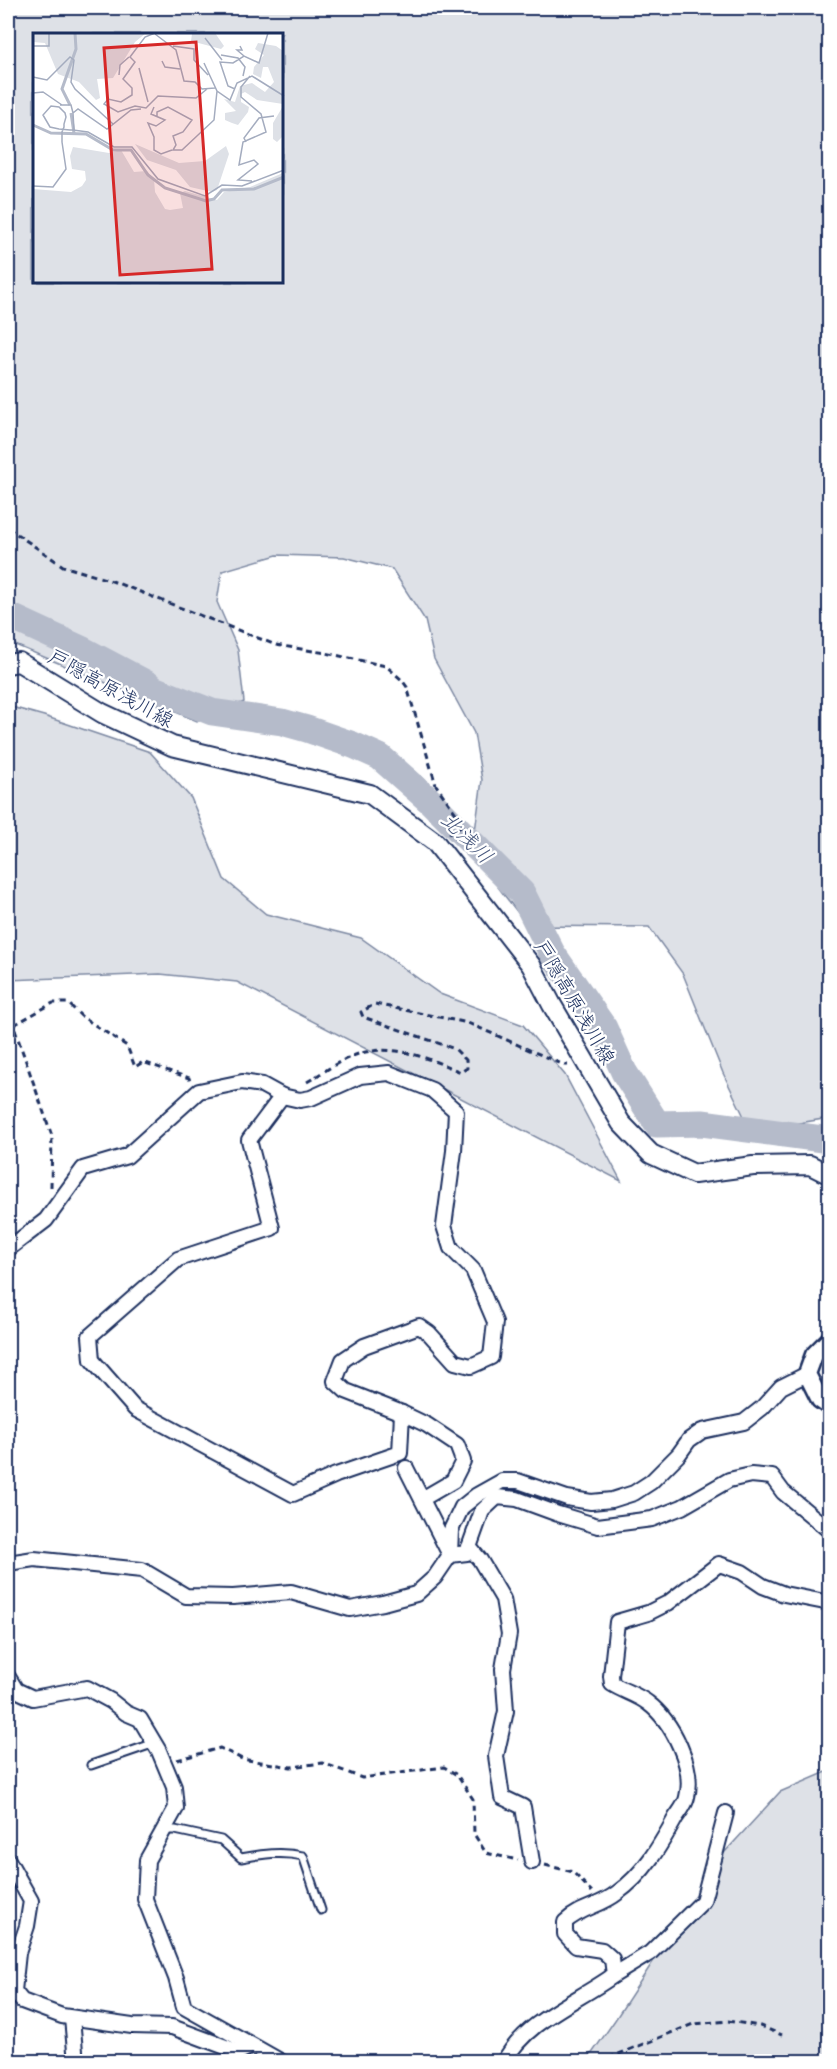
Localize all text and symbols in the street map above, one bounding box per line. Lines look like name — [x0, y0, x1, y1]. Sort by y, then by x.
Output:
inset map — [33, 33, 284, 284]
street label: 戸隠高原浅川線 — [43, 642, 179, 733]
water label: 北浅川 — [435, 805, 500, 870]
street label: 戸隠高原浅川線 — [529, 934, 622, 1069]

